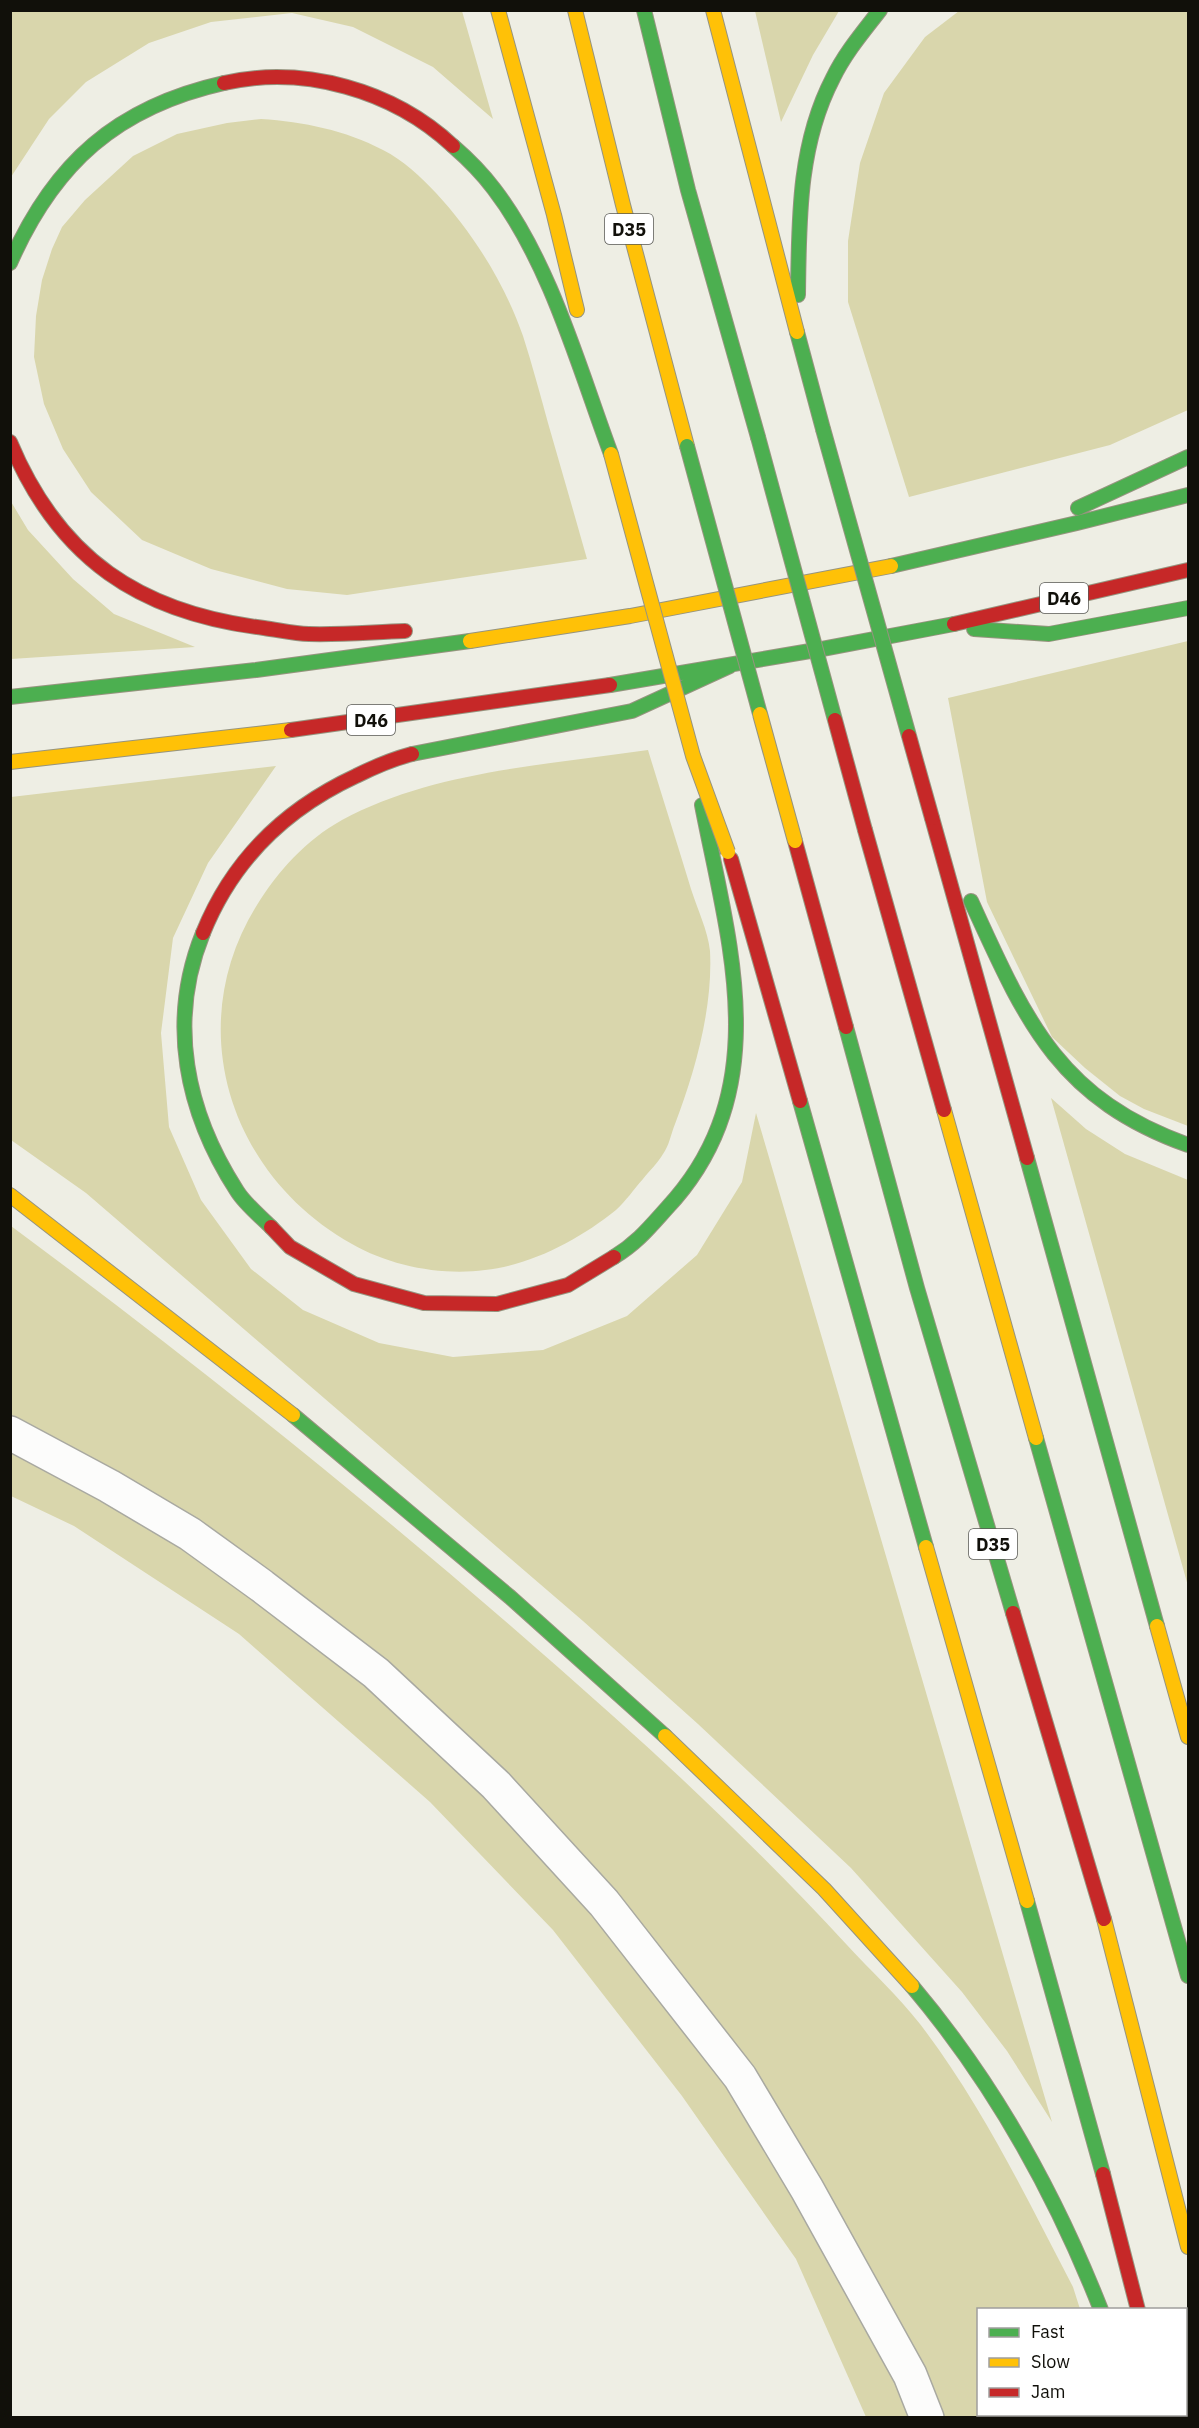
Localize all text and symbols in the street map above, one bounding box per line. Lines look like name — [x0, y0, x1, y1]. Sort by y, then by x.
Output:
road number: D35 — [605, 214, 653, 244]
road number: D46 — [1040, 583, 1088, 613]
road number: D46 — [347, 705, 395, 735]
road number: D35 — [969, 1529, 1017, 1559]
legend — [977, 2308, 1187, 2416]
text: Fast — [1031, 2320, 1065, 2343]
text: Slow — [1031, 2350, 1070, 2373]
text: Jam — [1031, 2380, 1066, 2403]

